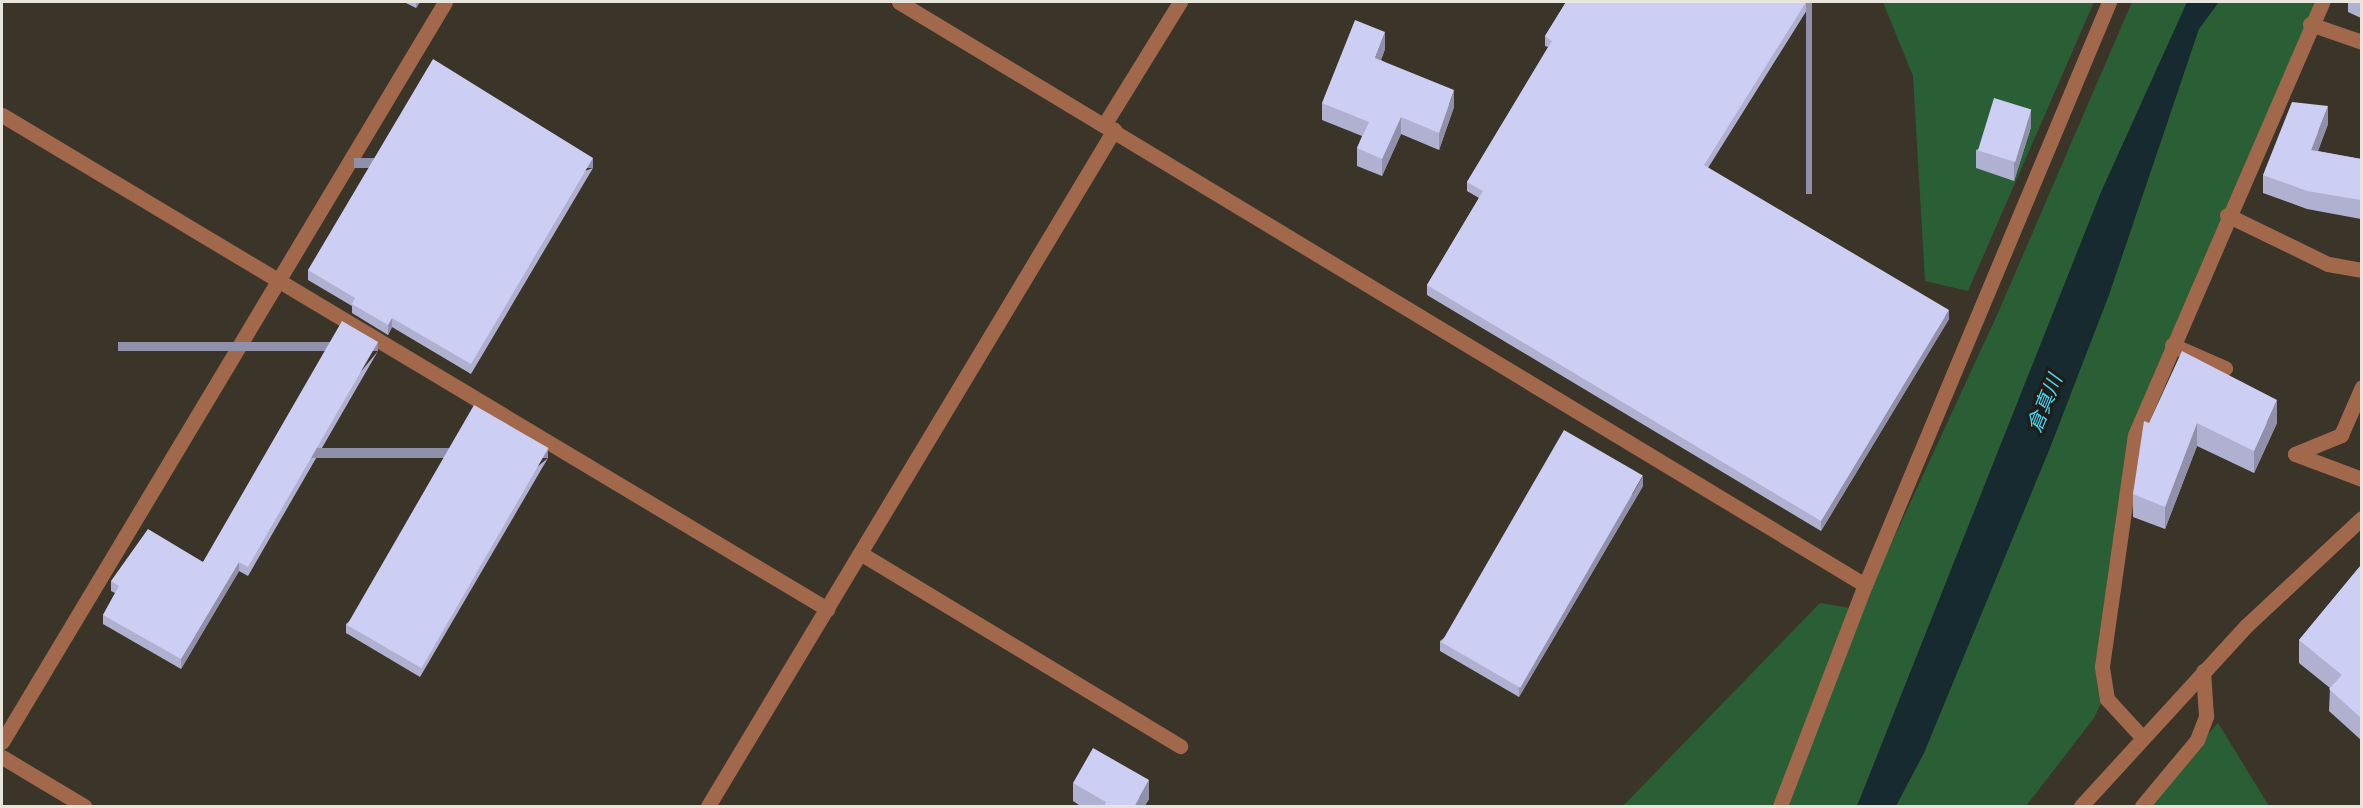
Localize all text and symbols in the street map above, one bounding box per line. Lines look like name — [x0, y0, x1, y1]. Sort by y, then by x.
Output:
water label: 倉真川 — [2022, 371, 2066, 435]

